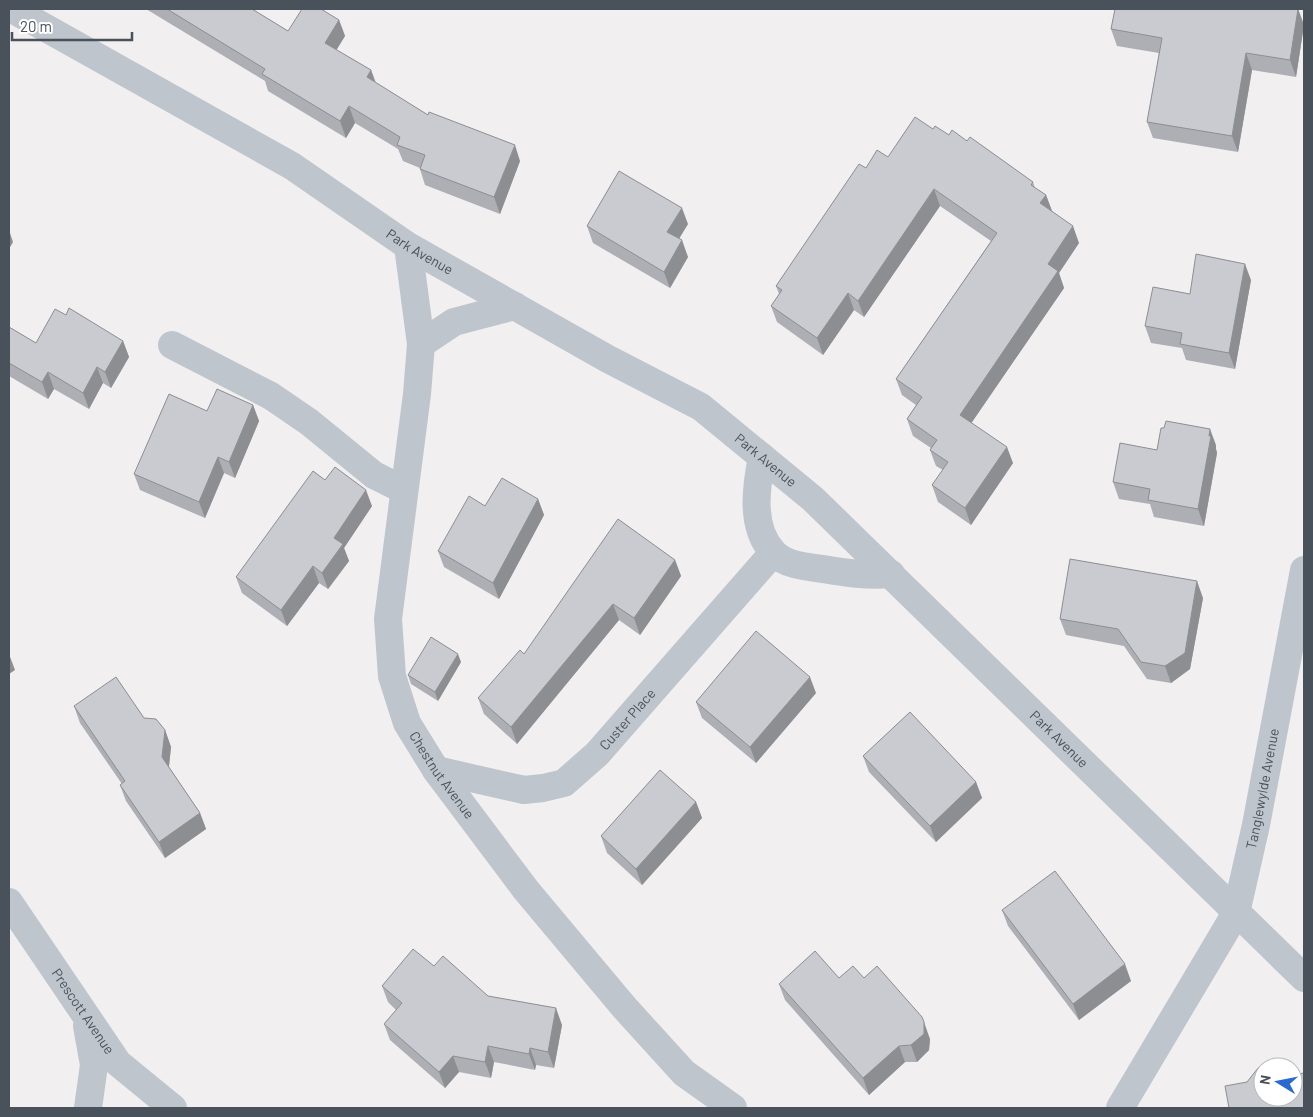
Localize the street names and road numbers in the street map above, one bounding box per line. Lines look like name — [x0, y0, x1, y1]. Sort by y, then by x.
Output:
street label: Park Avenue — [383, 225, 456, 278]
street label: Park Avenue — [732, 429, 800, 490]
street label: Custer Place — [595, 685, 659, 753]
street label: Park Avenue — [1027, 706, 1092, 771]
street label: Tanglewylde Avenue — [1242, 727, 1282, 851]
street label: Chestnut Avenue — [406, 728, 478, 822]
street label: Prescott Avenue — [48, 965, 118, 1057]

